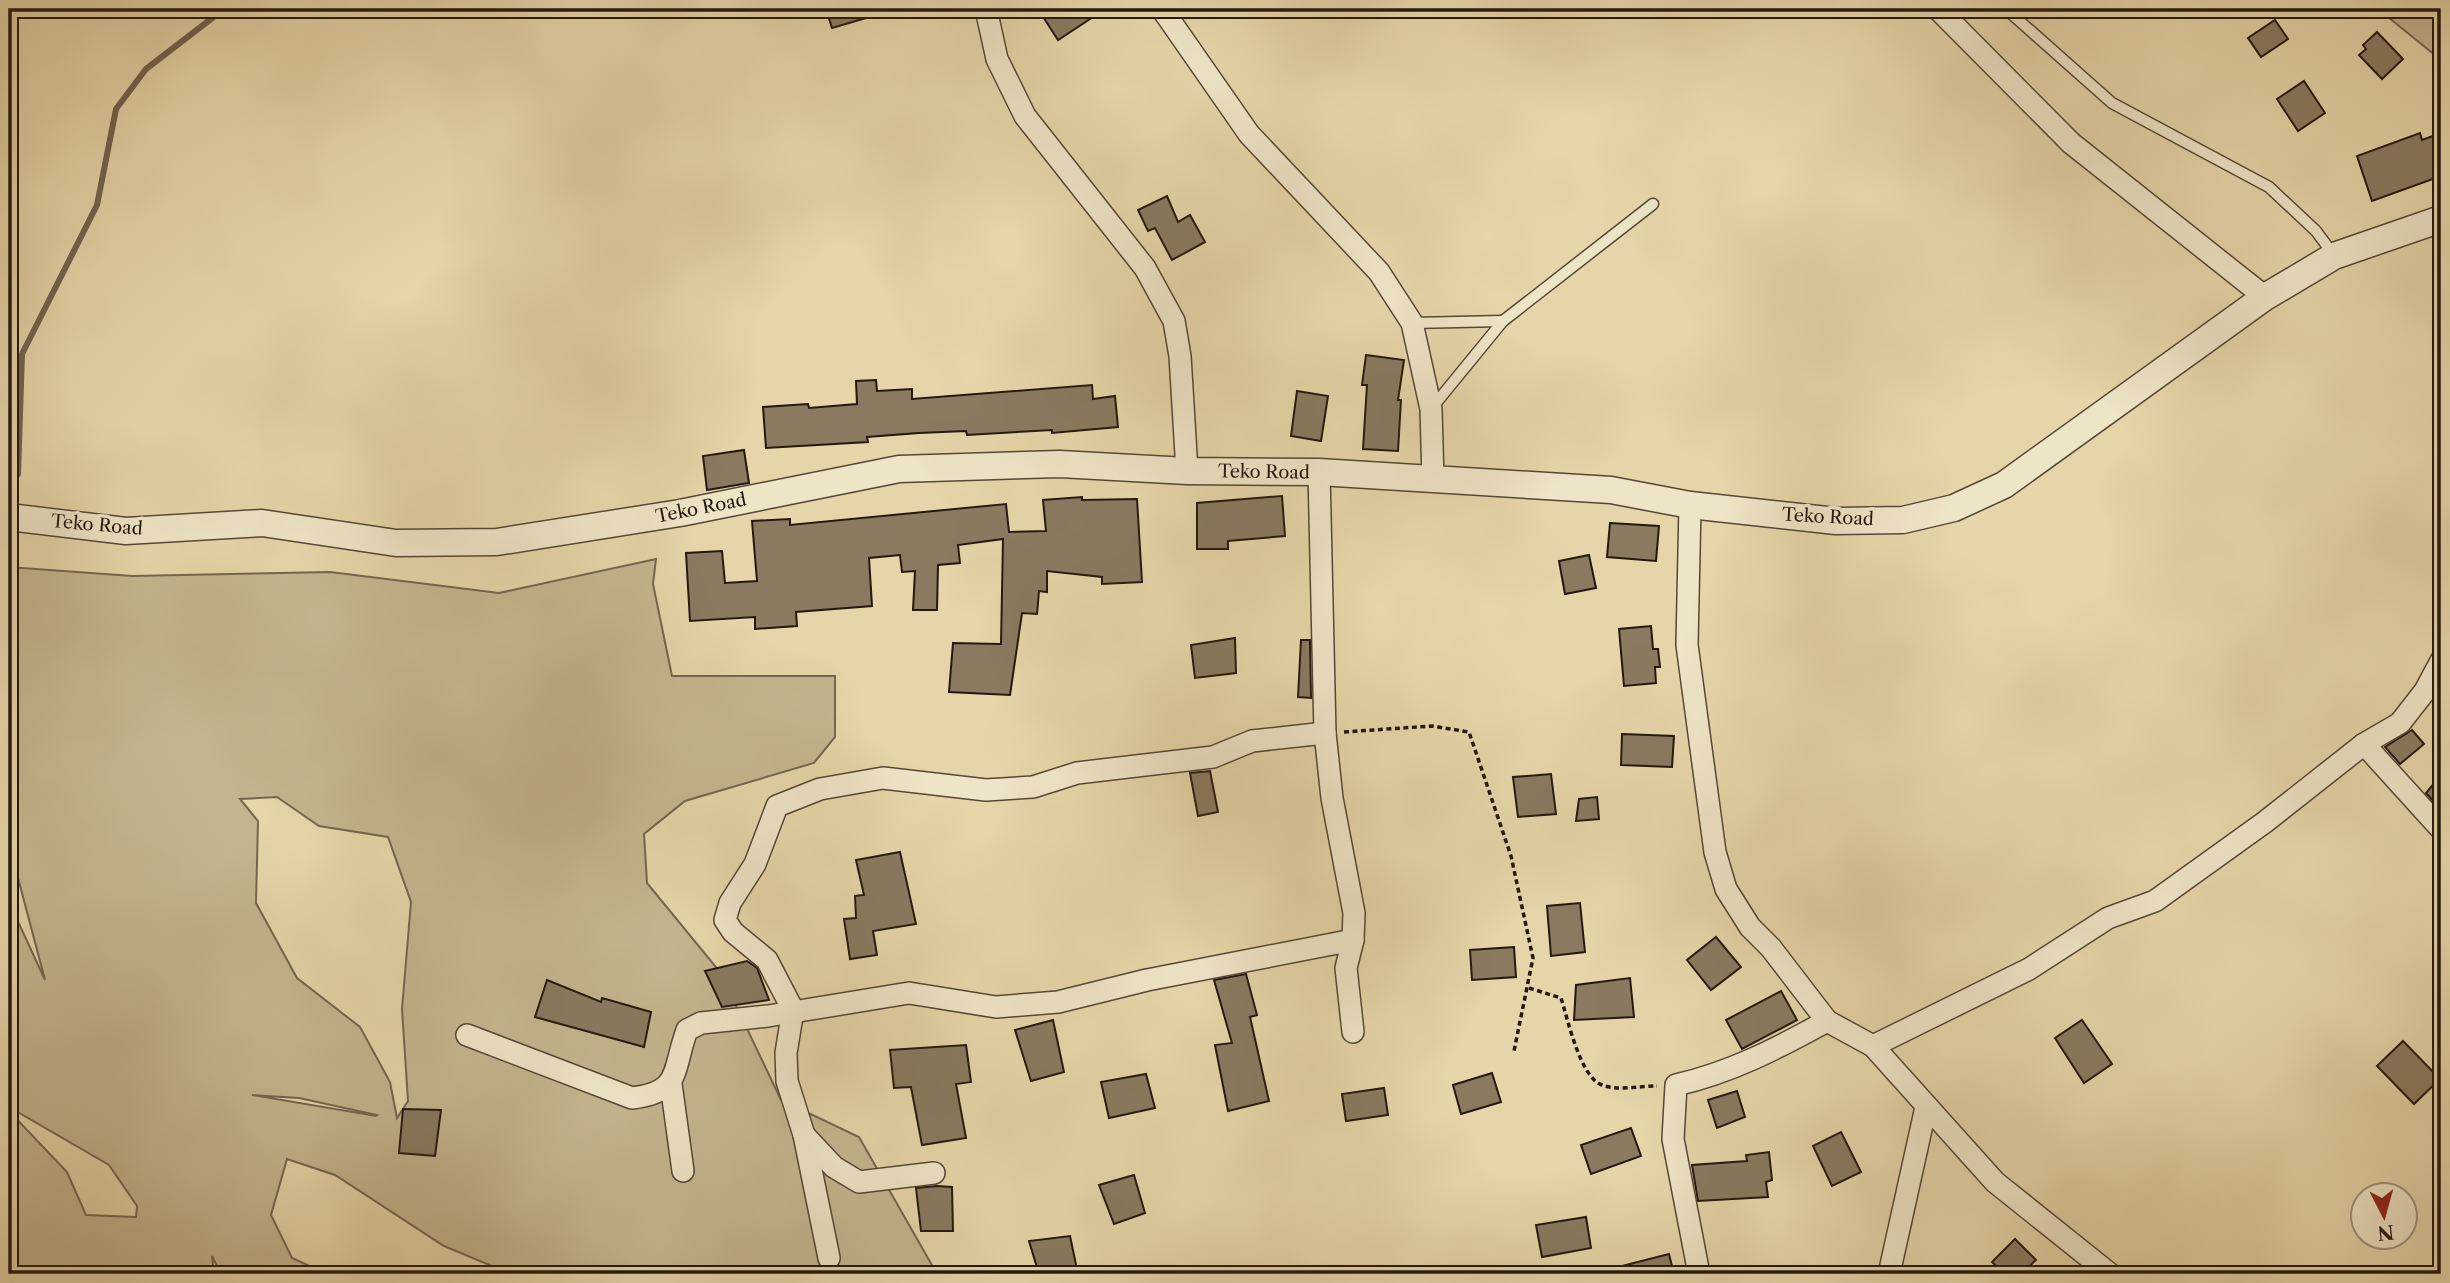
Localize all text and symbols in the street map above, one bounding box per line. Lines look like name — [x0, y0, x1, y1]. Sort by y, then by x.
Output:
street label: Teko Road — [1218, 460, 1310, 484]
street label: Teko Road — [654, 488, 748, 528]
street label: Teko Road — [1782, 504, 1874, 530]
street label: Teko Road — [50, 510, 144, 540]
north arrow — [2348, 1182, 2418, 1252]
text: N — [2376, 1220, 2395, 1245]

